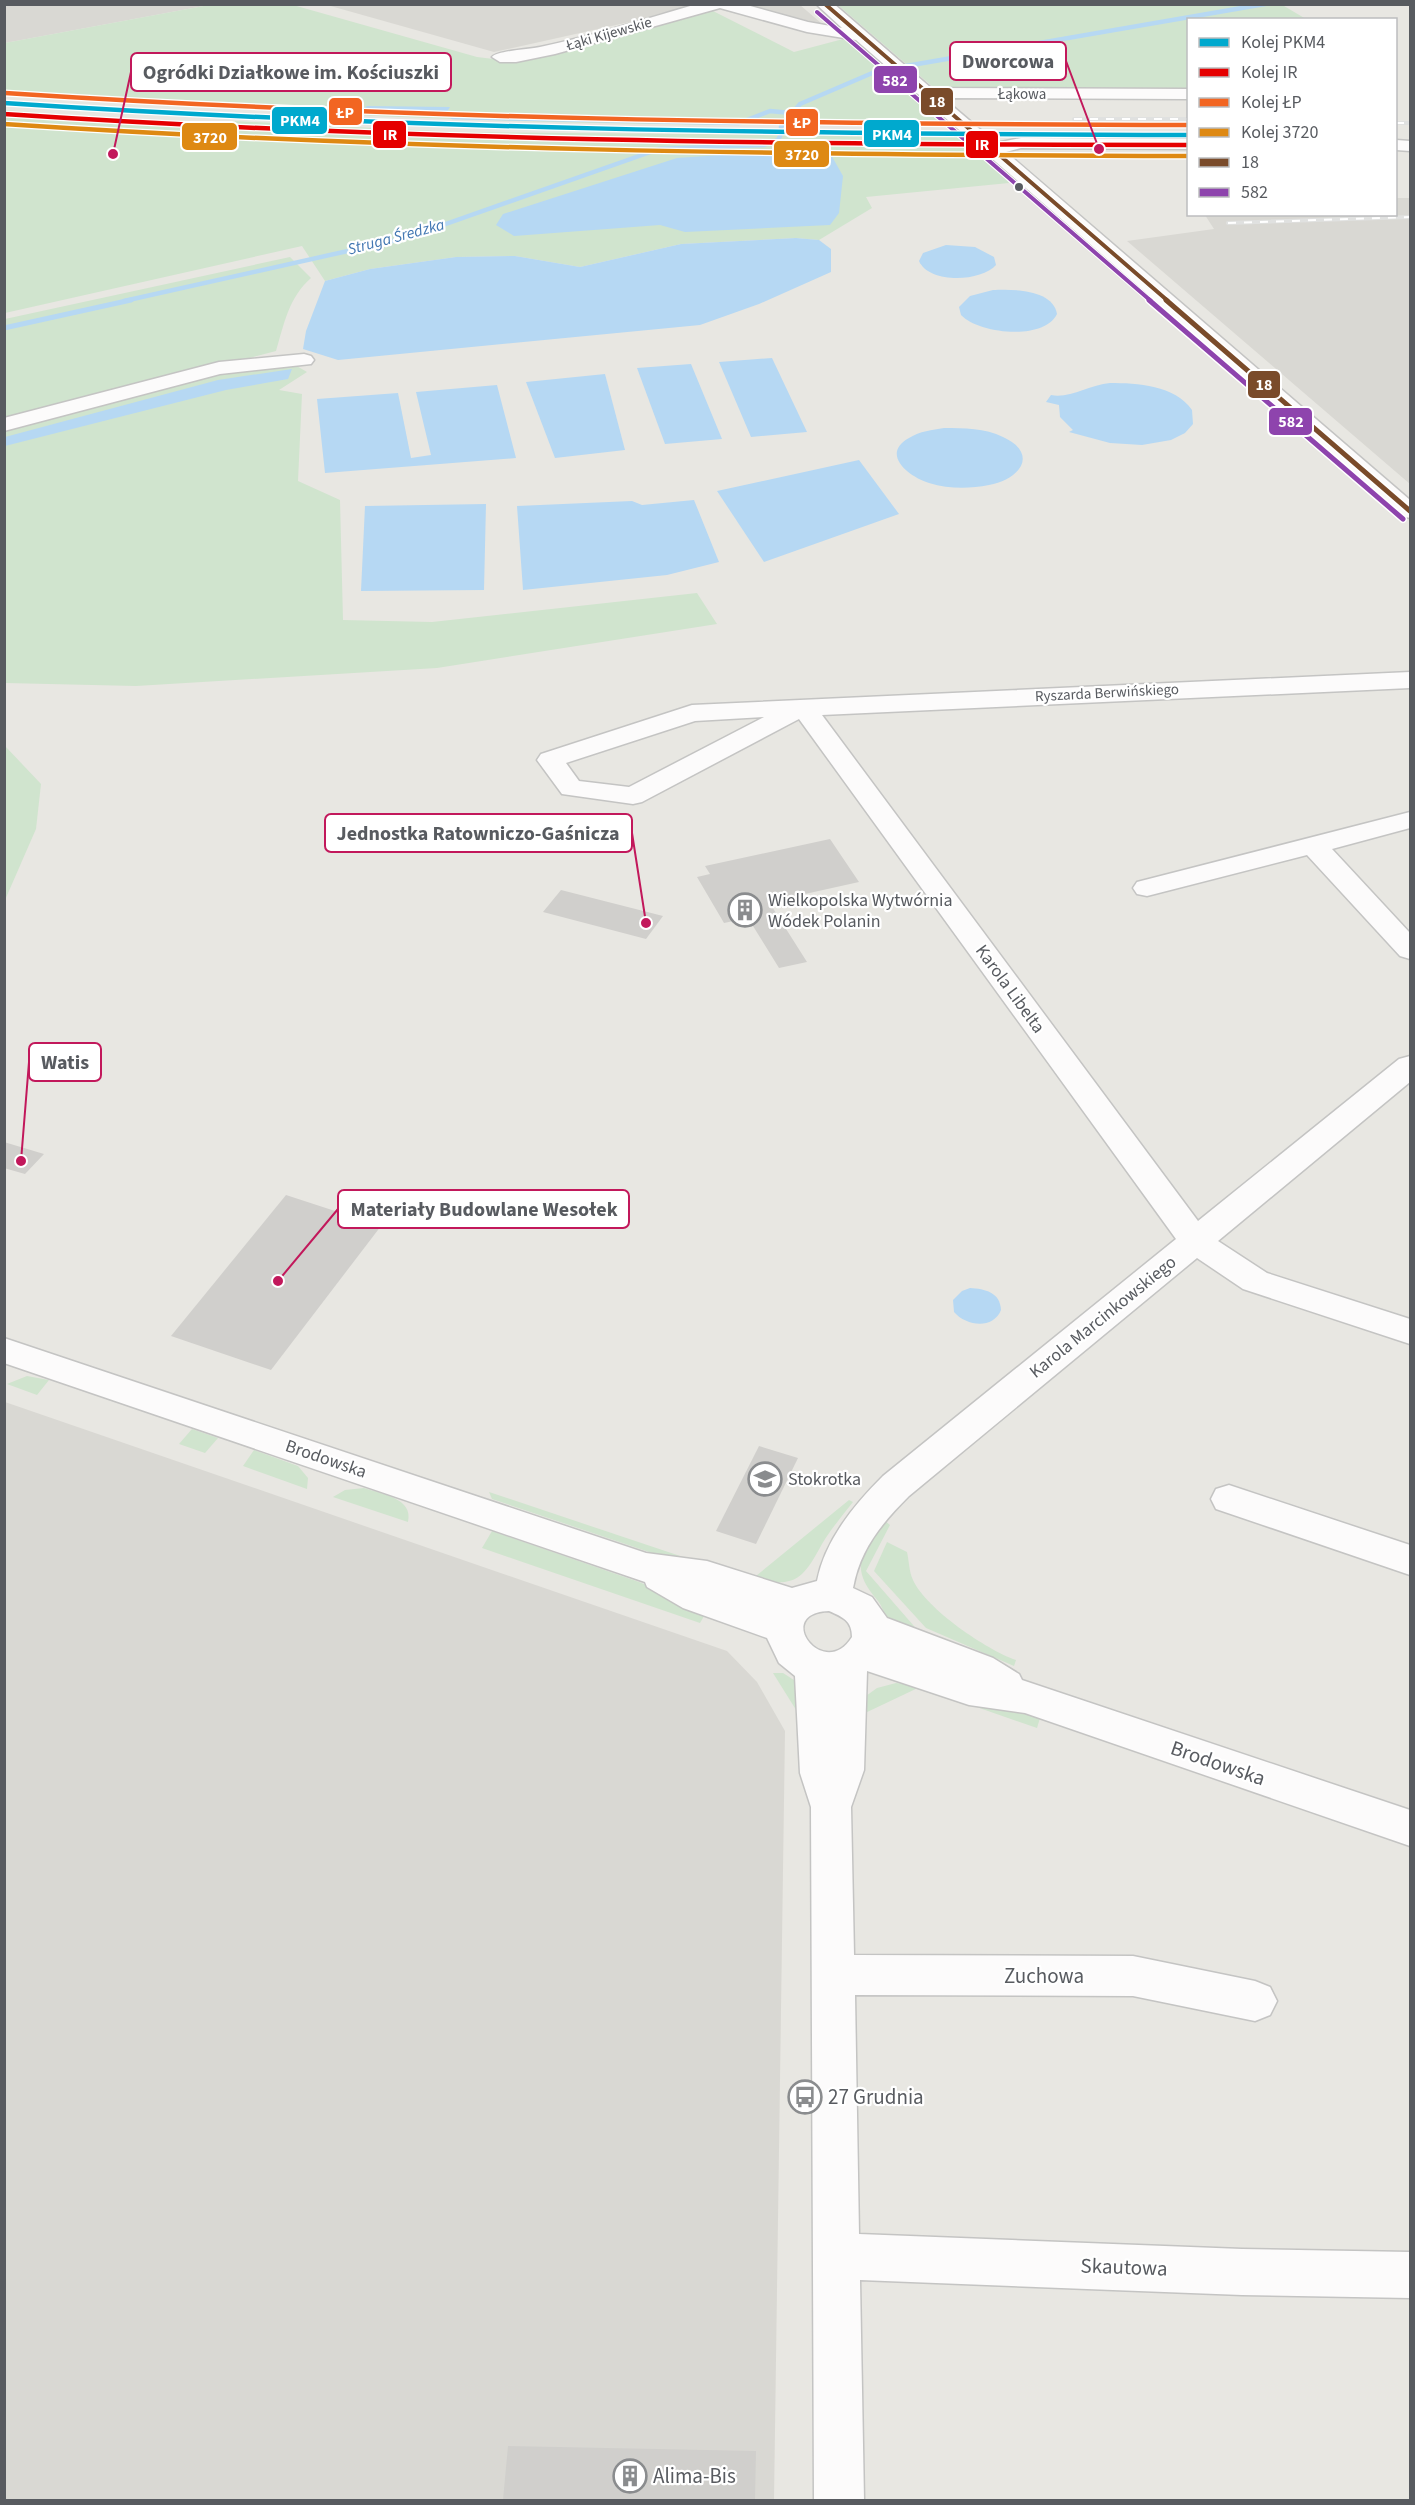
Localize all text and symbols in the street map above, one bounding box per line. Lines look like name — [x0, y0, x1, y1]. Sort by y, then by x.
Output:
street label: Łąki Kijewskie — [563, 12, 654, 57]
legend — [1187, 18, 1397, 216]
text: Kolej PKM4 — [1241, 30, 1325, 55]
callout: Dworcowa — [950, 42, 1066, 80]
text: Dworcowa — [962, 48, 1054, 76]
callout: Ogródki Działkowe im. Kościuszki — [131, 53, 451, 91]
text: Ogródki Działkowe im. Kościuszki — [143, 59, 439, 87]
text: Kolej IR — [1241, 60, 1298, 85]
line badge: 582 — [873, 65, 918, 94]
text: 582 — [882, 70, 908, 92]
street label: Łąkowa — [997, 84, 1046, 105]
line badge: 18 — [920, 87, 954, 116]
text: Kolej ŁP — [1241, 90, 1302, 115]
text: 18 — [929, 91, 945, 113]
line badge: ŁP — [328, 97, 363, 126]
text: ŁP — [335, 102, 354, 124]
line badge: PKM4 — [271, 106, 328, 135]
line badge: ŁP — [785, 108, 819, 137]
text: PKM4 — [280, 110, 321, 132]
text: ŁP — [792, 112, 811, 134]
line badge: PKM4 — [863, 119, 920, 148]
line badge: IR — [372, 120, 407, 149]
text: Kolej 3720 — [1241, 120, 1318, 145]
line badge: 3720 — [181, 122, 238, 151]
text: IR — [383, 124, 398, 146]
text: PKM4 — [872, 124, 913, 146]
text: 3720 — [193, 127, 227, 149]
line badge: IR — [965, 130, 999, 159]
text: IR — [975, 134, 990, 156]
line badge: 3720 — [773, 140, 830, 168]
text: 3720 — [785, 144, 819, 166]
text: 18 — [1241, 150, 1259, 175]
text: 582 — [1241, 180, 1268, 205]
unlabelled marker — [1013, 181, 1025, 193]
water label: Struga Średzka — [345, 213, 447, 260]
line badge: 18 — [1247, 370, 1281, 399]
text: 18 — [1256, 374, 1272, 396]
line badge: 582 — [1268, 407, 1313, 436]
text: 582 — [1278, 411, 1304, 433]
street label: Ryszarda Berwińskiego — [1035, 679, 1179, 707]
callout: Jednostka Ratowniczo-Gaśnicza — [325, 814, 632, 852]
text: Jednostka Ratowniczo-Gaśnicza — [337, 820, 619, 848]
place label: Wielkopolska Wytwórnia Wódek Polanin — [768, 888, 953, 934]
building icon: Wielkopolska Wytwórnia Wódek Polanin — [727, 892, 763, 928]
street label: Karola Libelta — [969, 940, 1051, 1038]
callout: Watis — [29, 1043, 101, 1081]
text: Watis — [41, 1049, 89, 1077]
callout: Materiały Budowlane Wesołek — [338, 1190, 629, 1228]
text: Materiały Budowlane Wesołek — [350, 1196, 618, 1224]
street label: Karola Marcinkowskiego — [1024, 1250, 1182, 1384]
street label: Brodowska — [282, 1433, 370, 1485]
school or university icon: Stokrotka — [747, 1461, 783, 1497]
place label: Stokrotka — [788, 1467, 861, 1492]
street label: Brodowska — [1167, 1733, 1269, 1793]
street label: Zuchowa — [1004, 1961, 1084, 1991]
bus stop icon: 27 Grudnia — [787, 2079, 823, 2115]
place label: 27 Grudnia — [828, 2082, 924, 2112]
street label: Skautowa — [1080, 2250, 1168, 2284]
building icon: Alima-Bis — [612, 2458, 648, 2494]
place label: Alima-Bis — [653, 2461, 736, 2491]

